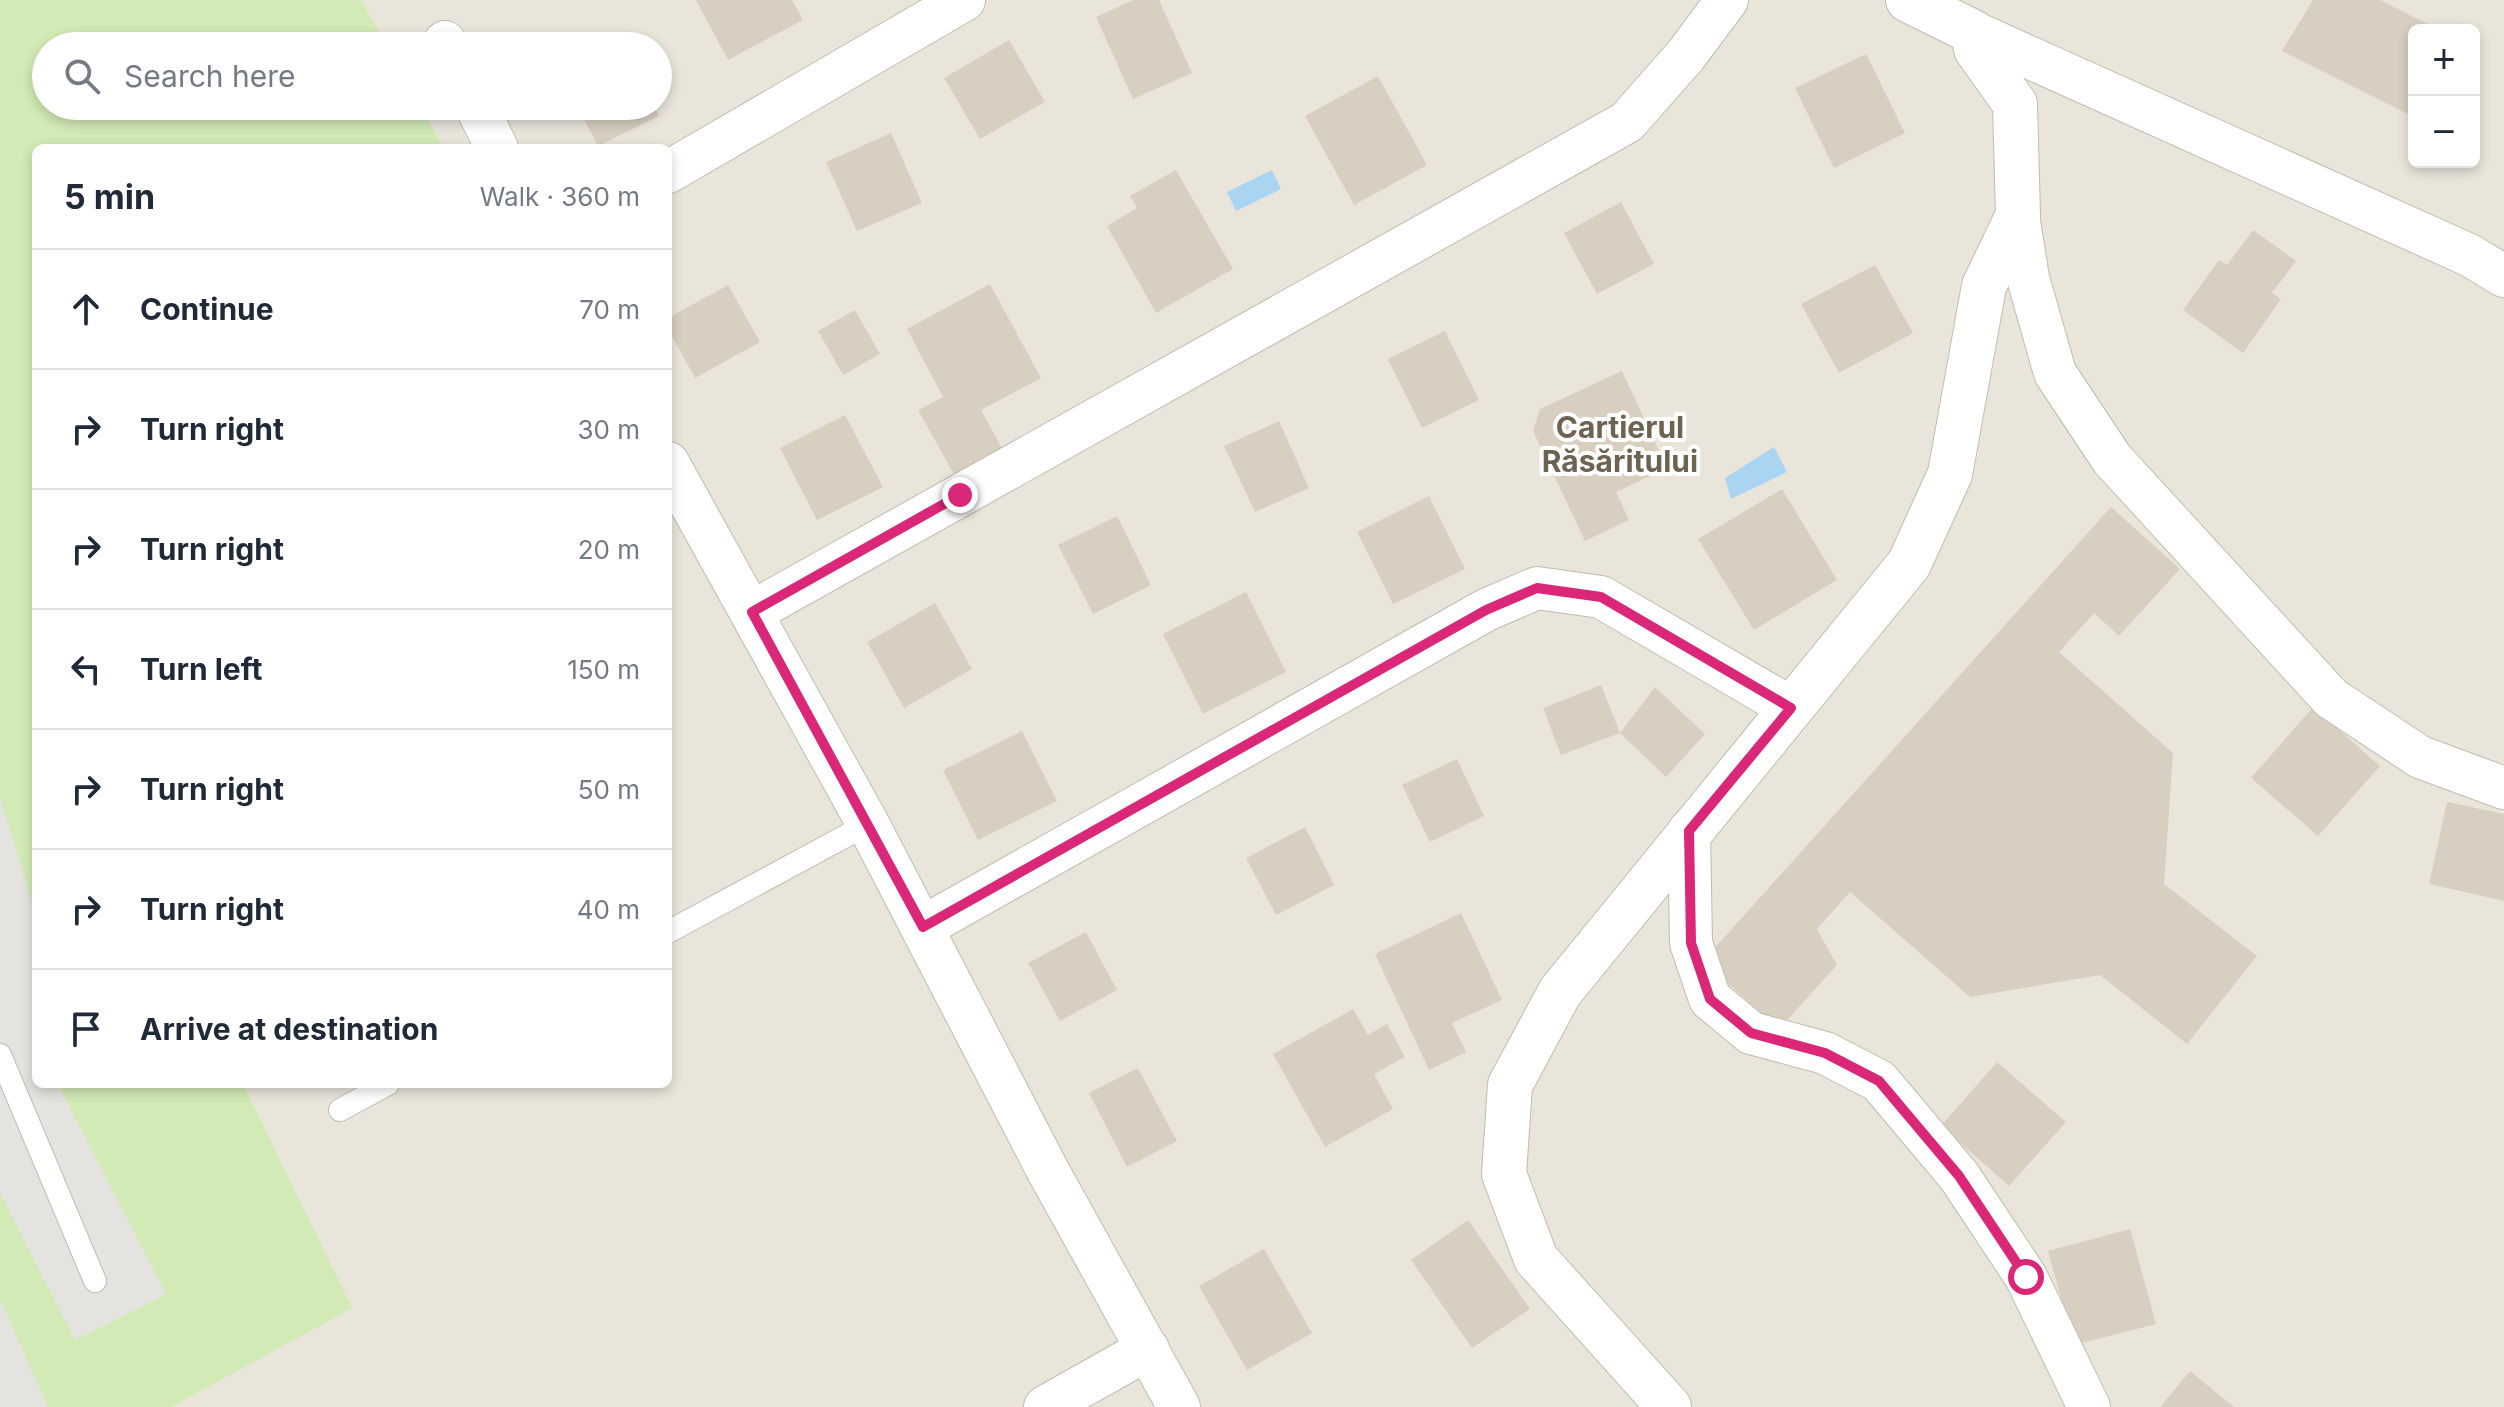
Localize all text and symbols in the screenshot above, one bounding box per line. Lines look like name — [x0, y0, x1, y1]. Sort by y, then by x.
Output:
map controls — [2408, 24, 2480, 168]
button: + — [2408, 24, 2480, 96]
search box — [32, 32, 672, 120]
icon: search — [60, 54, 104, 98]
text: Search here — [124, 58, 296, 94]
button: − — [2408, 96, 2480, 168]
text: 5 min — [64, 176, 155, 217]
text: Walk · 360 m — [480, 181, 640, 212]
icon: ahead — [64, 287, 108, 331]
text: Continue — [140, 291, 274, 327]
text: 70 m — [579, 294, 640, 325]
icon: right — [64, 407, 108, 451]
district label: Cartierul Răsăritului — [1542, 409, 1698, 479]
text: Turn right — [140, 411, 284, 447]
text: 30 m — [577, 414, 640, 445]
route end — [942, 477, 978, 513]
icon: right — [64, 527, 108, 571]
text: Turn right — [140, 531, 284, 567]
text: 20 m — [578, 534, 640, 565]
icon: left — [64, 647, 108, 691]
text: Turn left — [140, 651, 262, 687]
text: 150 m — [567, 654, 640, 685]
icon: right — [64, 767, 108, 811]
text: Turn right — [140, 771, 284, 807]
text: 50 m — [578, 774, 640, 805]
icon: right — [64, 887, 108, 931]
text: Turn right — [140, 891, 284, 927]
text: 40 m — [577, 894, 640, 925]
icon: arrive — [64, 1007, 108, 1051]
text: Arrive at destination — [140, 1011, 438, 1047]
route start — [2008, 1259, 2044, 1295]

